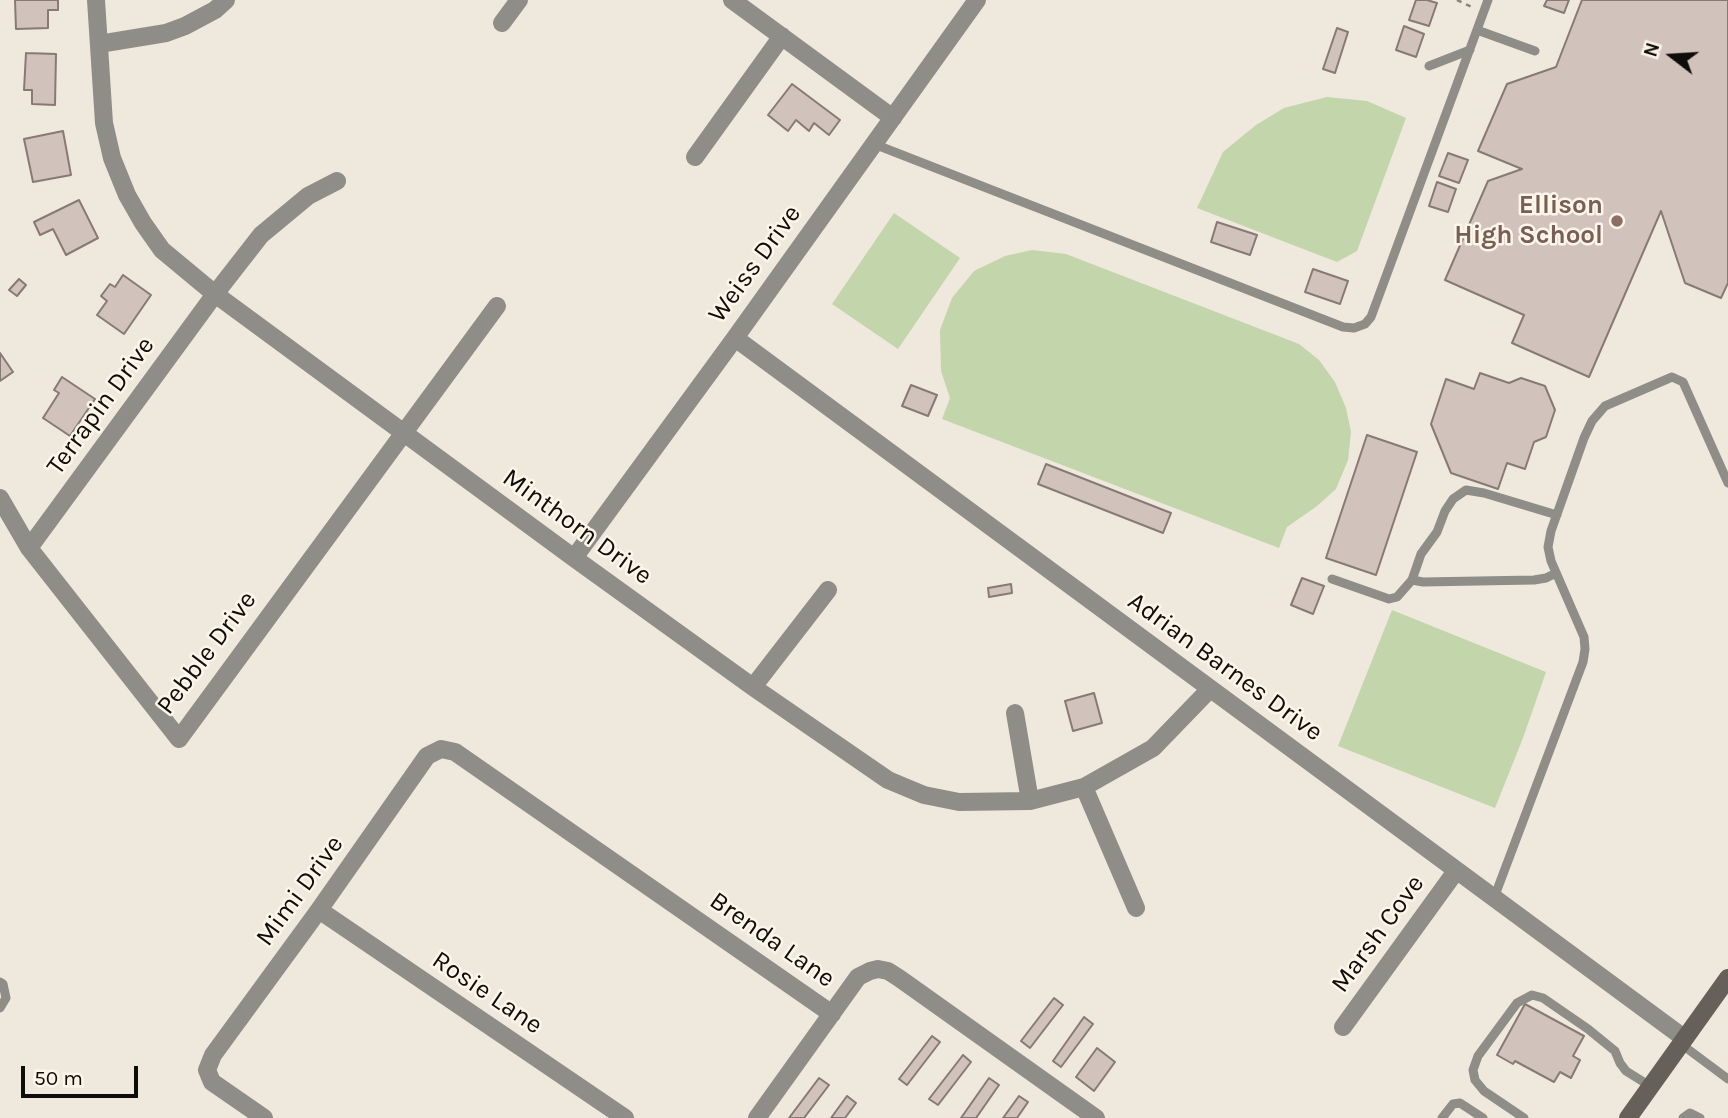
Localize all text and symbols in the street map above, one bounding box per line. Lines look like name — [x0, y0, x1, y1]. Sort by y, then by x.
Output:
north arrow — [1637, 21, 1707, 91]
text: N — [1639, 40, 1664, 60]
place label: Ellison High School — [1454, 190, 1603, 252]
street label: Weiss Drive — [702, 199, 808, 329]
marker: Ellison High School — [1609, 213, 1625, 229]
street label: Terrapin Drive — [40, 331, 162, 481]
street label: Minthorn Drive — [496, 462, 658, 592]
street label: Pebble Drive — [151, 585, 263, 721]
street label: Adrian Barnes Drive — [1122, 586, 1328, 748]
street label: Mimi Drive — [250, 830, 350, 952]
street label: Marsh Cove — [1325, 869, 1431, 999]
street label: Brenda Lane — [703, 885, 841, 995]
street label: Rosie Lane — [426, 945, 548, 1041]
scale bar — [24, 1052, 142, 1096]
text: 50 m — [34, 1066, 83, 1090]

